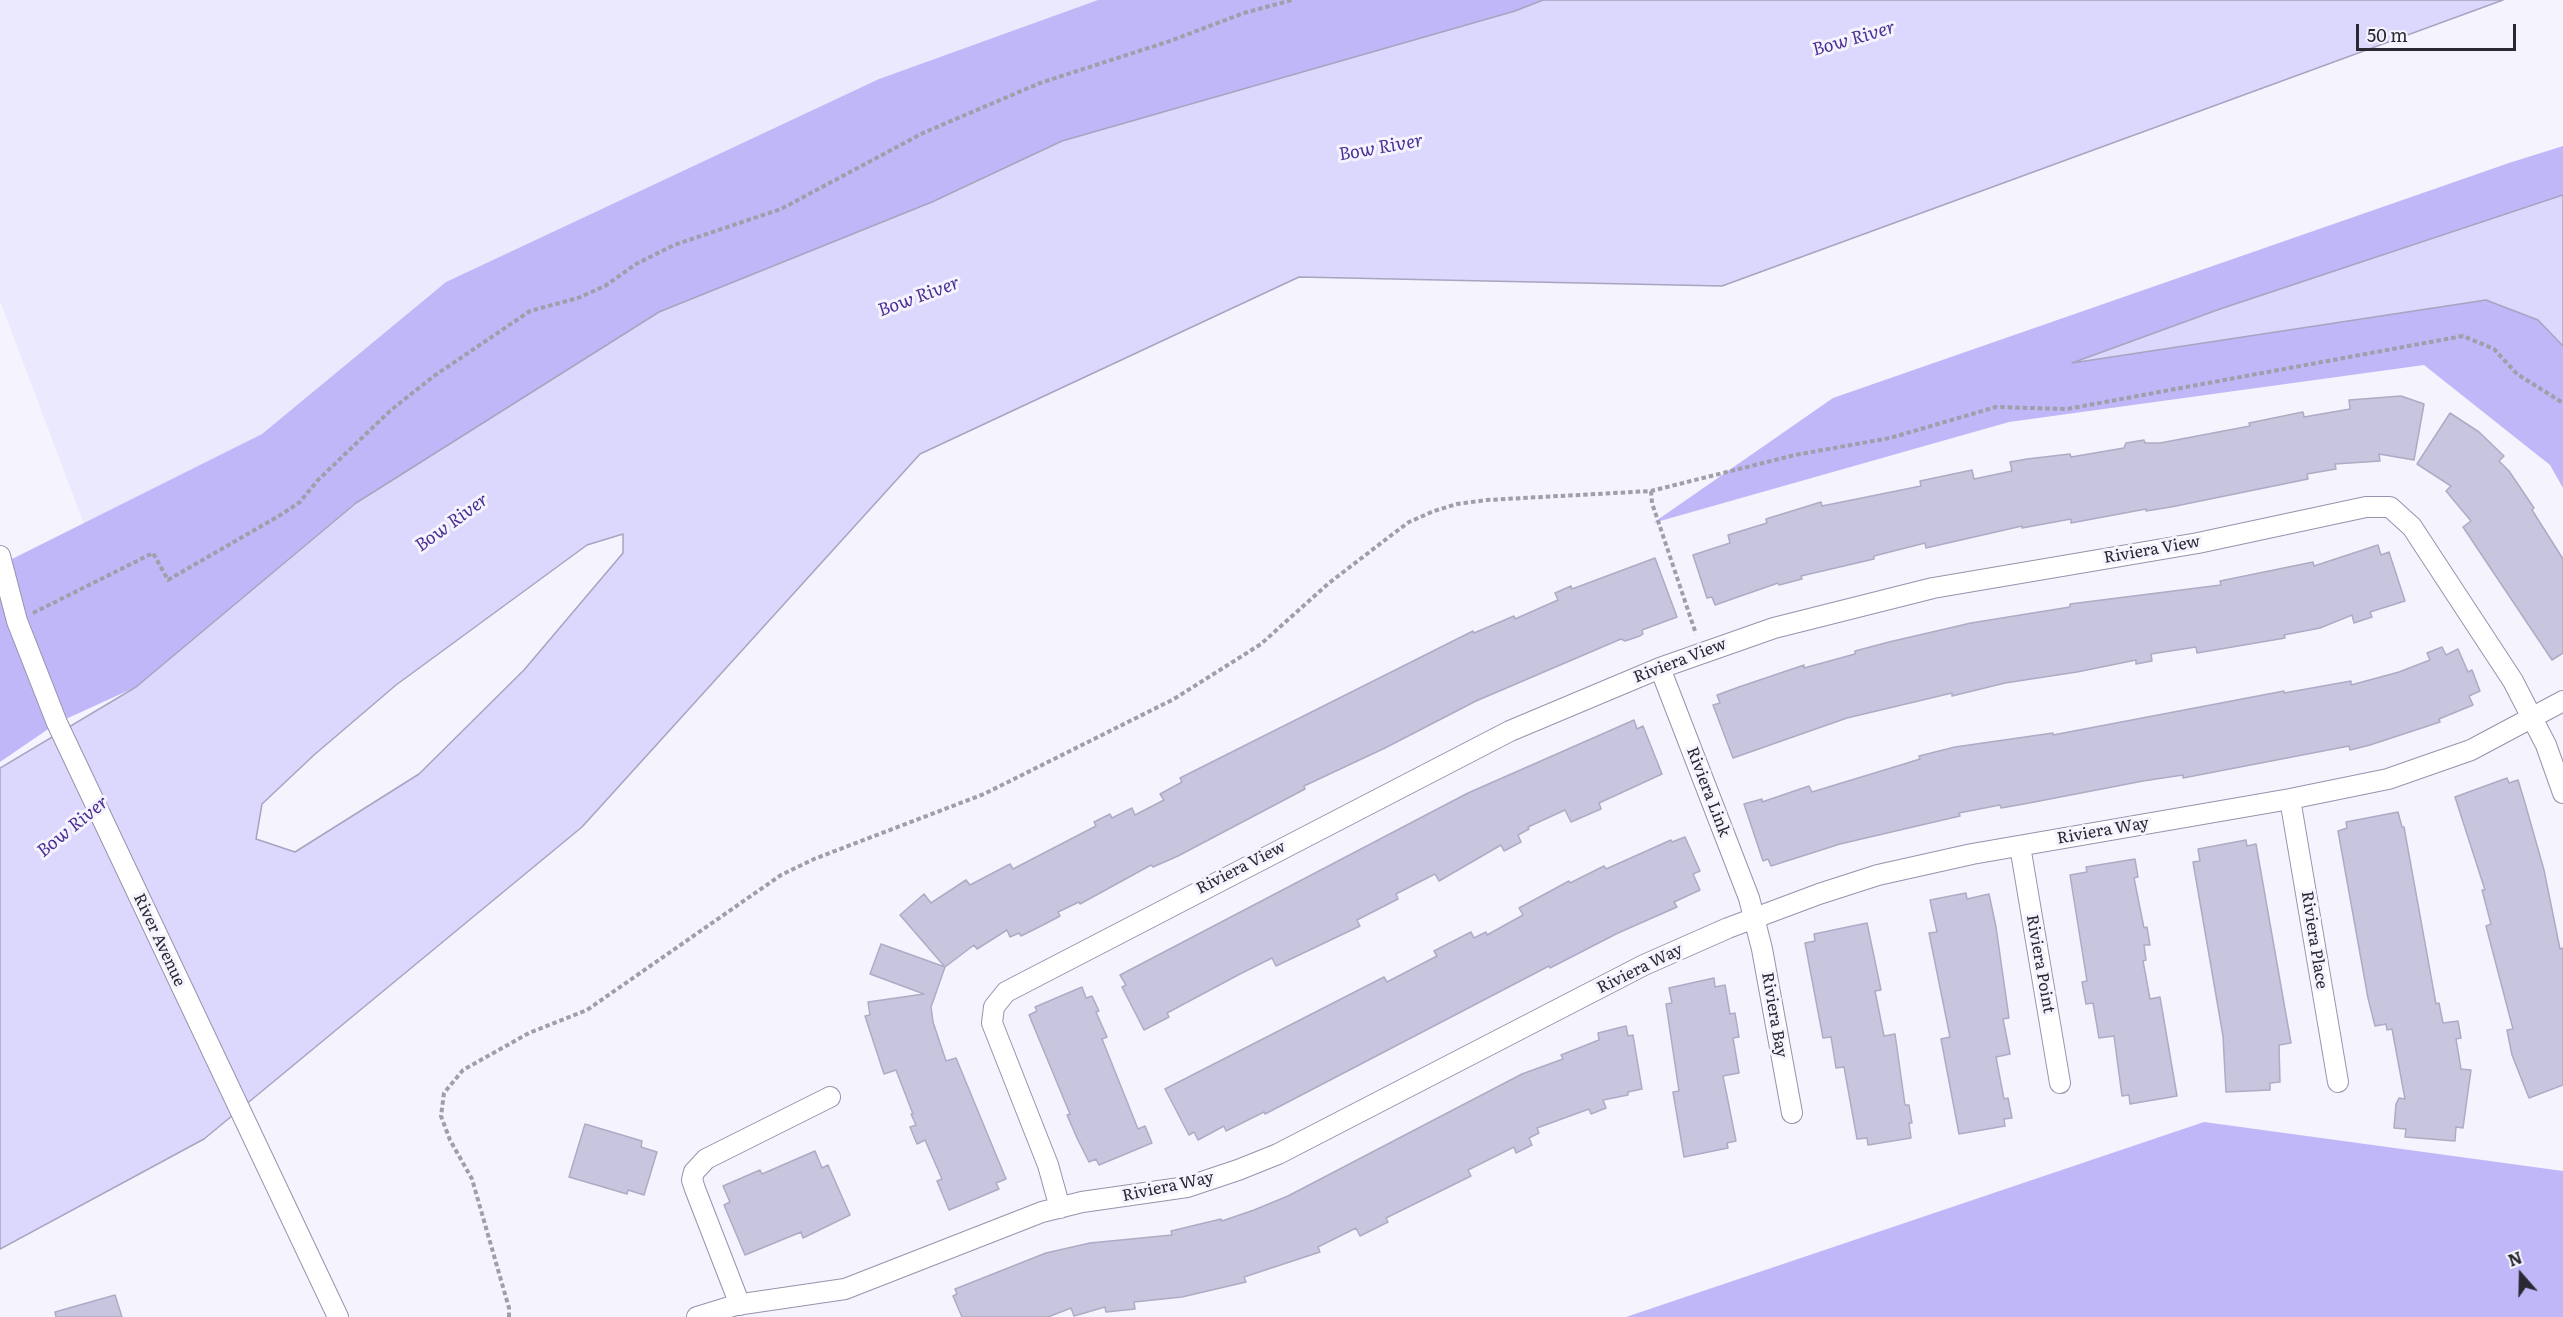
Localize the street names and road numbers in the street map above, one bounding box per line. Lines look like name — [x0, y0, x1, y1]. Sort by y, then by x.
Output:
street label: Riviera View — [2102, 532, 2202, 568]
street label: Riviera View — [1631, 635, 1729, 687]
street label: Riviera Link — [1682, 744, 1734, 840]
street label: Riviera Way — [2056, 813, 2150, 849]
street label: Riviera View — [1193, 837, 1289, 899]
street label: River Avenue — [129, 890, 189, 990]
street label: Riviera Place — [2297, 890, 2331, 990]
street label: Riviera Point — [2022, 913, 2058, 1015]
street label: Riviera Way — [1594, 940, 1686, 998]
street label: Riviera Bay — [1757, 971, 1791, 1059]
street label: Riviera Way — [1121, 1168, 1215, 1206]

